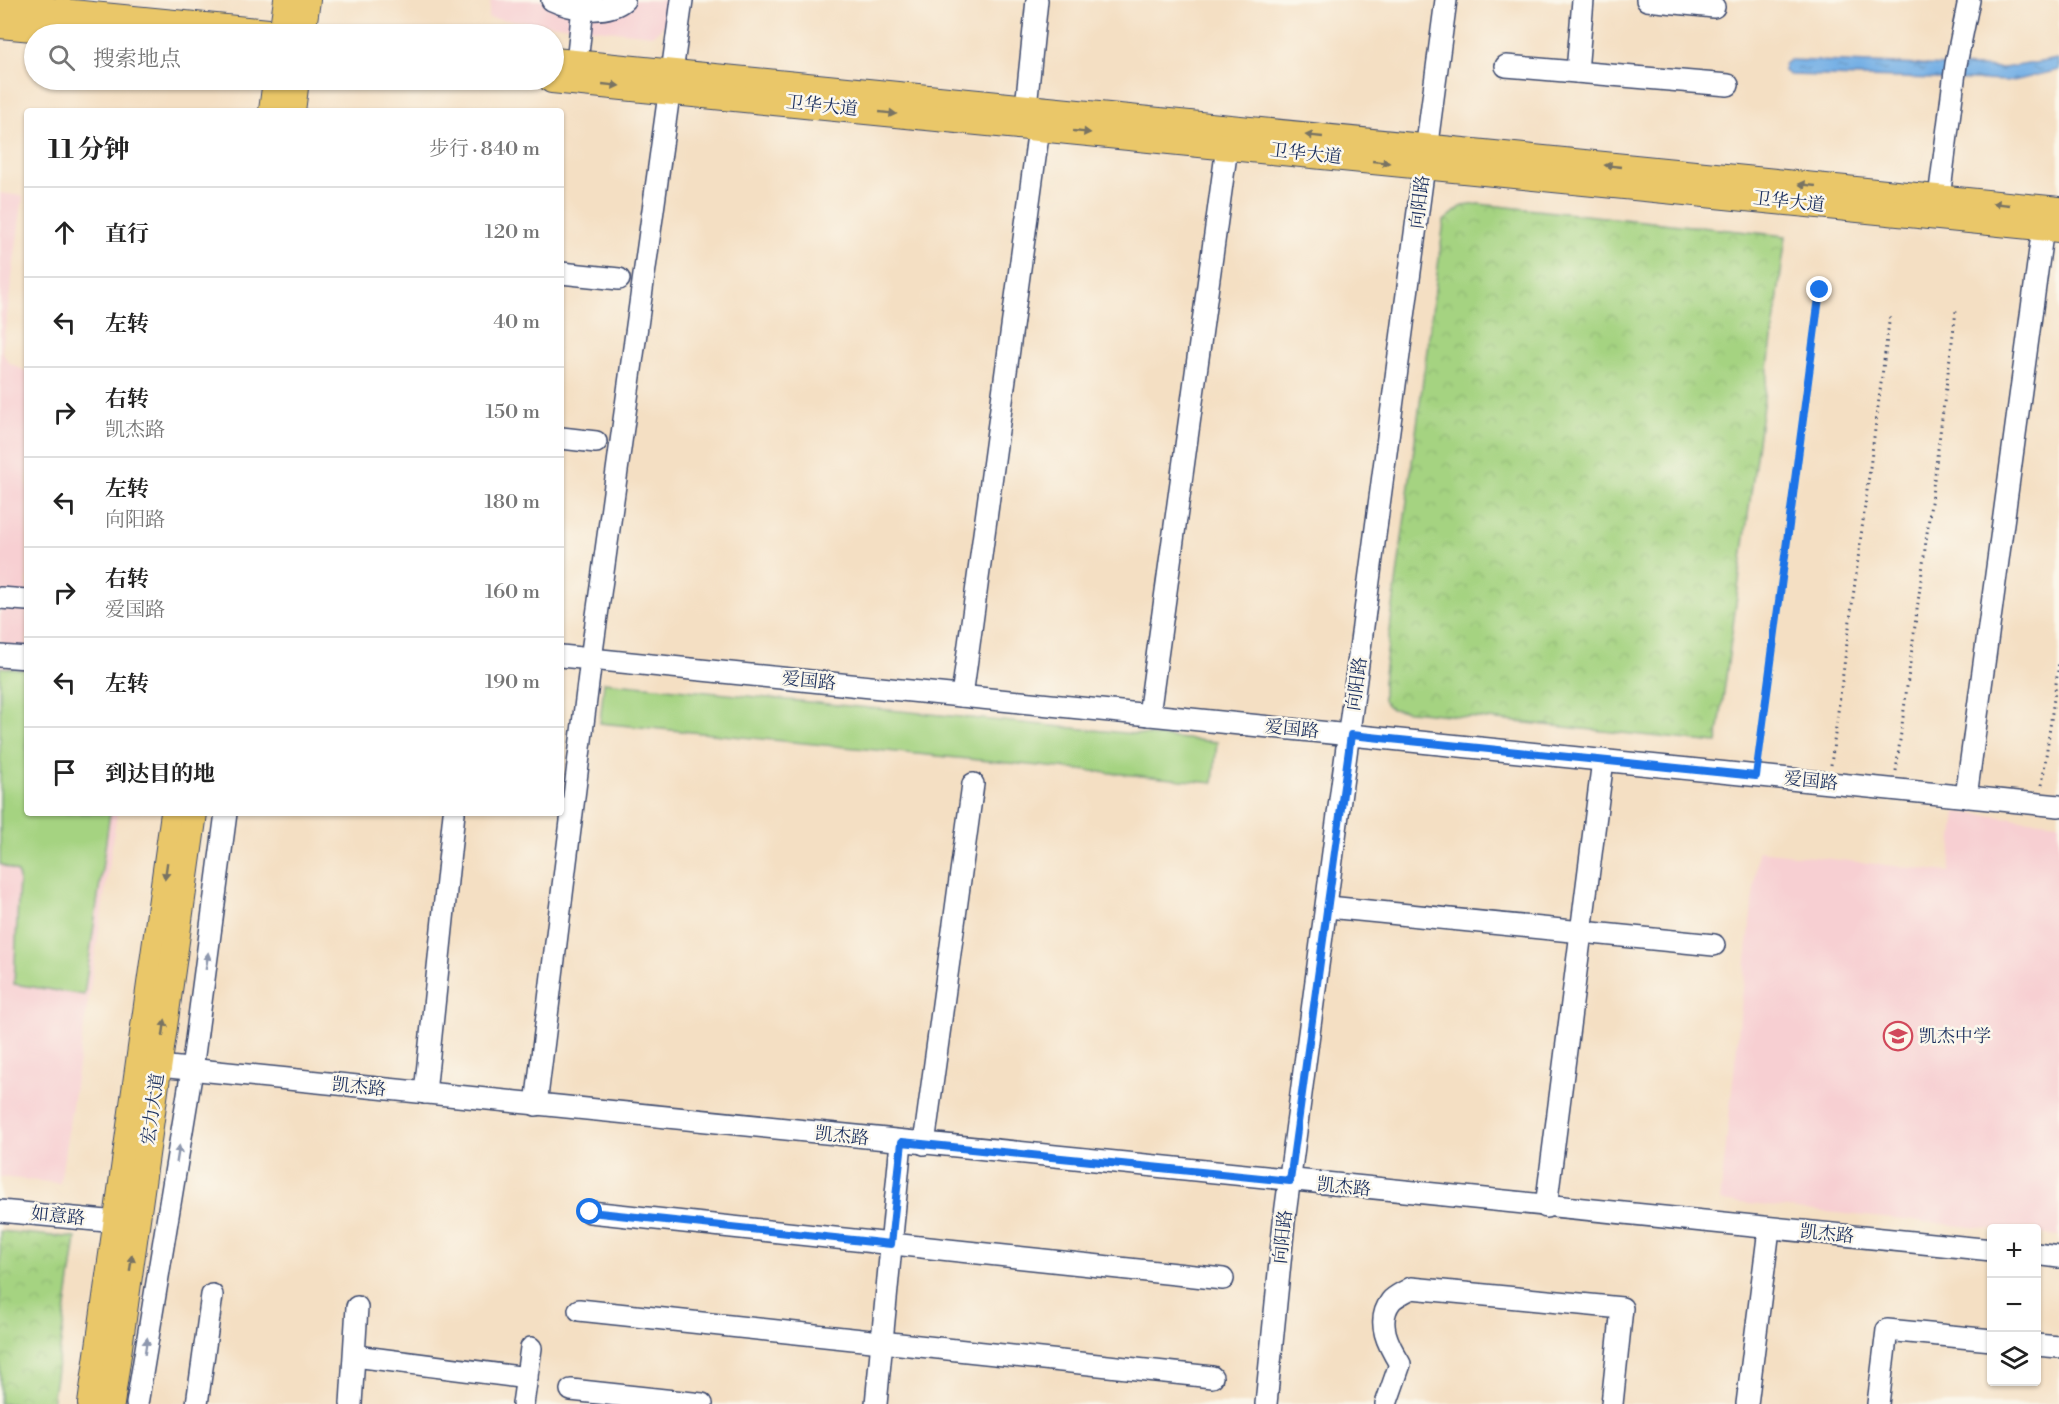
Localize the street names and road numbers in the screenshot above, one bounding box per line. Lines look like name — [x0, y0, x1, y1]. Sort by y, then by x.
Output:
street label: 卫华大道 — [785, 91, 859, 121]
street label: 卫华大道 — [1269, 139, 1343, 169]
street label: 向阳路 — [1405, 174, 1435, 230]
street label: 卫华大道 — [1752, 187, 1826, 217]
street label: 向阳路 — [1342, 656, 1372, 712]
street label: 爱国路 — [781, 667, 837, 695]
street label: 爱国路 — [1264, 715, 1320, 743]
street label: 爱国路 — [1783, 767, 1839, 795]
street label: 宏力大道 — [137, 1072, 169, 1146]
street label: 凯杰路 — [331, 1073, 387, 1101]
street label: 凯杰路 — [814, 1122, 870, 1150]
street label: 凯杰路 — [1316, 1173, 1372, 1201]
street label: 如意路 — [30, 1202, 86, 1230]
street label: 向阳路 — [1269, 1209, 1297, 1265]
street label: 凯杰路 — [1799, 1220, 1855, 1248]

